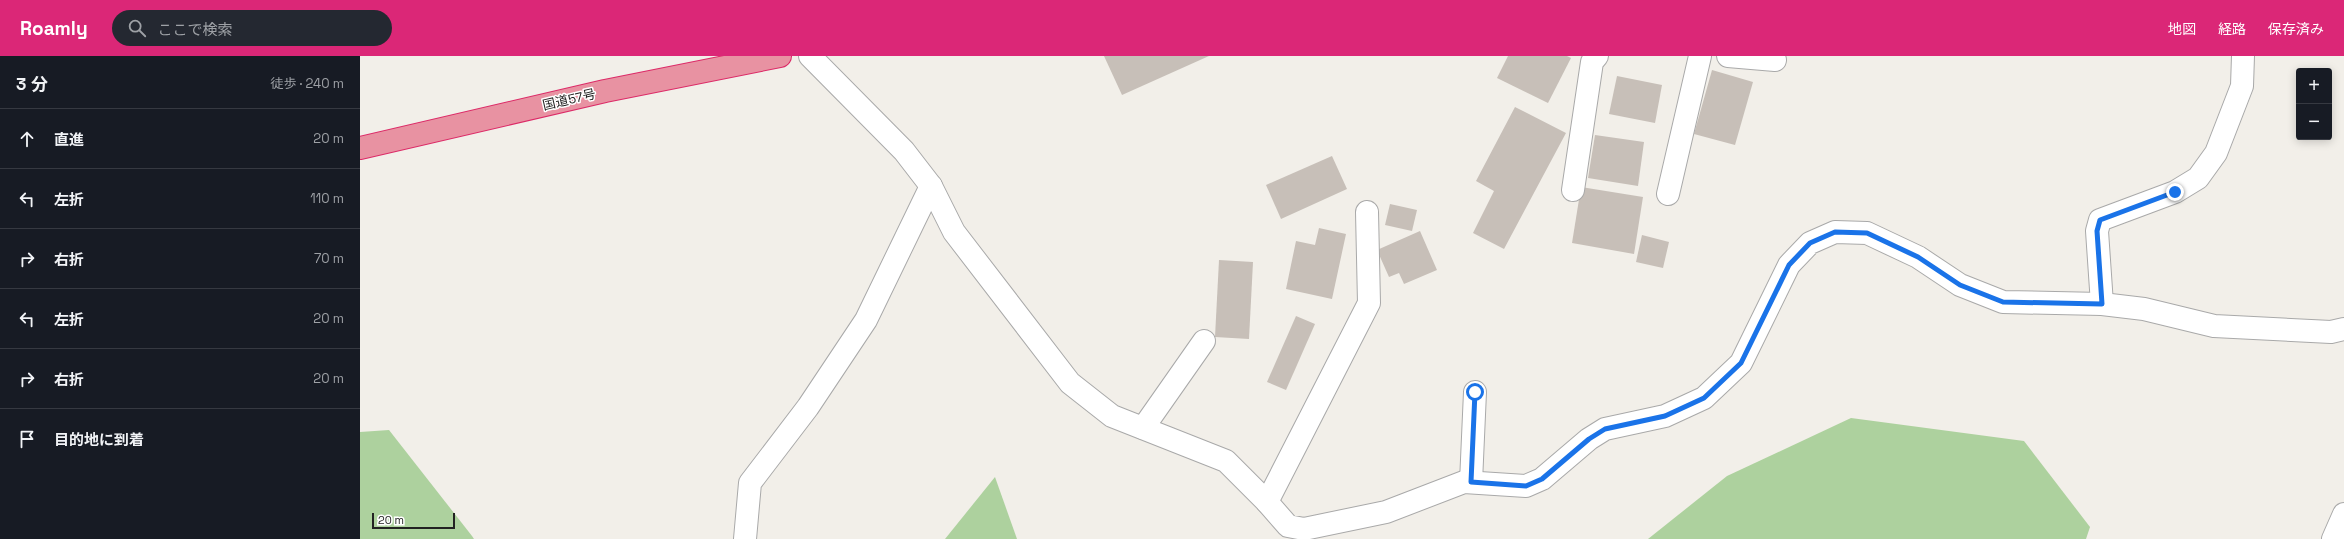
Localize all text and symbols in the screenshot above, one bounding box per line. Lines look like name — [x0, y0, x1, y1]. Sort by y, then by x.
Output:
search box — [112, 10, 392, 46]
text: Roamly — [20, 16, 88, 41]
icon: search — [126, 17, 148, 39]
text: ここで検索 — [158, 20, 233, 39]
text: 地図 — [2168, 20, 2196, 38]
text: 経路 — [2218, 20, 2246, 38]
text: 保存済み — [2268, 20, 2324, 38]
map controls — [2296, 68, 2332, 140]
button: + — [2296, 68, 2332, 104]
text: 3 分 — [16, 73, 48, 95]
text: 徒歩 · 240 m — [270, 75, 344, 92]
street label: 国道57号 — [541, 85, 597, 114]
button: − — [2296, 104, 2332, 140]
icon: ahead — [16, 128, 38, 150]
text: 直進 — [54, 130, 84, 149]
text: 20 m — [313, 130, 344, 147]
route end — [2166, 183, 2184, 201]
icon: left — [16, 188, 38, 210]
text: 左折 — [54, 190, 84, 209]
text: 110 m — [310, 190, 344, 207]
icon: right — [16, 248, 38, 270]
text: 右折 — [54, 250, 84, 269]
text: 70 m — [314, 250, 344, 267]
icon: left — [16, 308, 38, 330]
text: 左折 — [54, 310, 84, 329]
text: 20 m — [313, 310, 344, 327]
icon: right — [16, 368, 38, 390]
text: 右折 — [54, 370, 84, 389]
text: 20 m — [313, 370, 344, 387]
route start — [1466, 383, 1484, 401]
icon: arrive — [16, 428, 38, 450]
text: 目的地に到着 — [54, 430, 144, 449]
scale bar — [372, 511, 455, 530]
text: 20 m — [378, 513, 404, 527]

